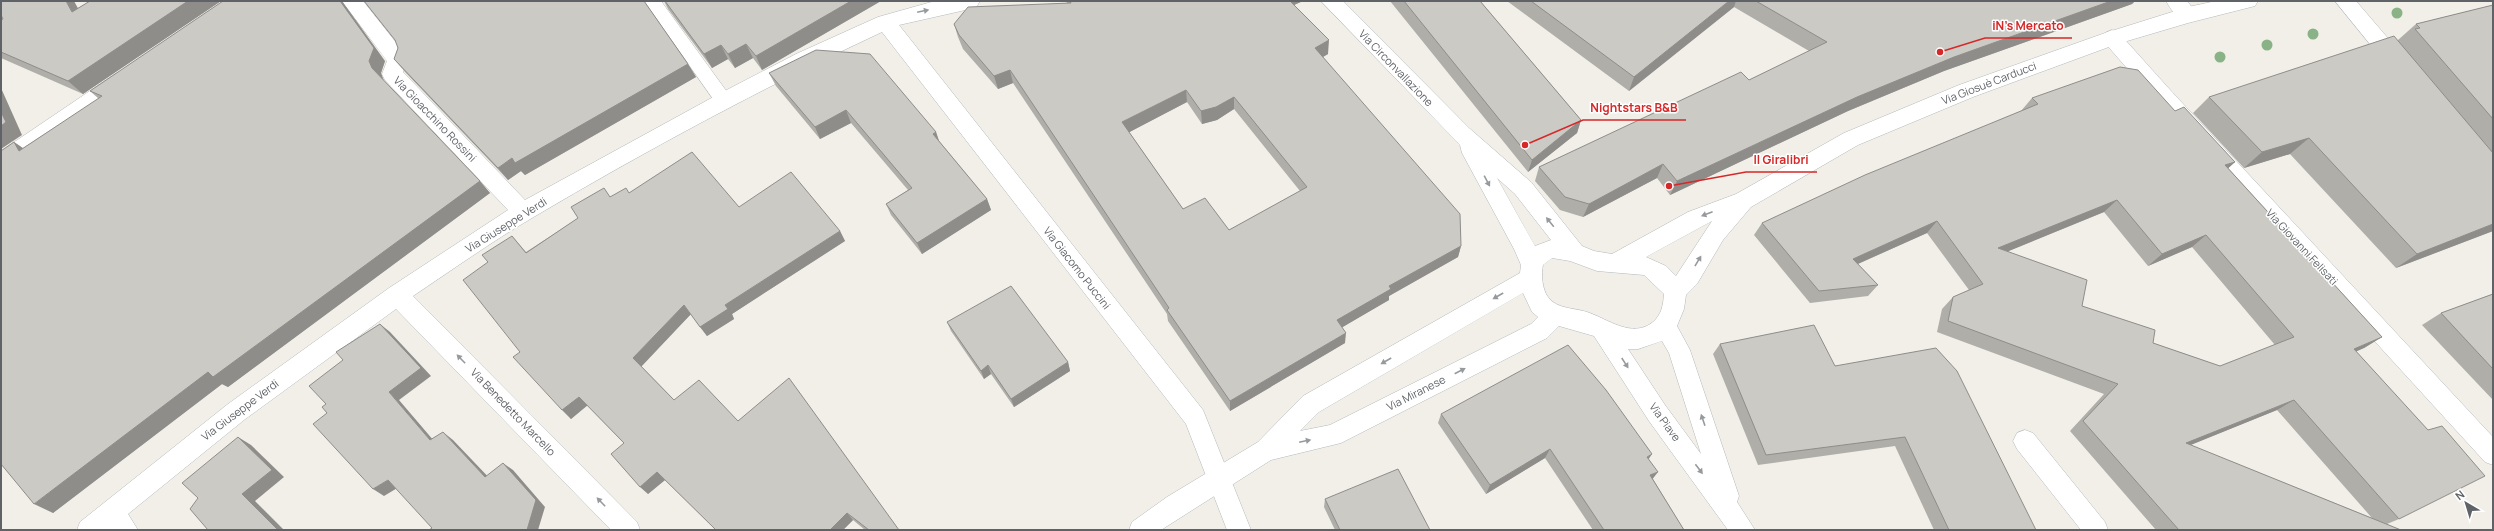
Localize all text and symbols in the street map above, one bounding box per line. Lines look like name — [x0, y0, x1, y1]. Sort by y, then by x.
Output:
one-way arrow — [917, 8, 929, 14]
callout: iN's Mercato — [1985, 14, 2072, 38]
text: iN's Mercato — [1992, 17, 2064, 34]
street label: Via Circonvallazione — [1356, 26, 1437, 110]
street label: Via Giosuè Carducci — [1939, 58, 2038, 108]
street label: Via Gioacchino Rossini — [391, 73, 480, 165]
callout: Nightstars B&B — [1583, 96, 1686, 120]
text: Nightstars B&B — [1590, 99, 1678, 116]
callout: Il Giralibri — [1746, 148, 1817, 172]
text: Il Giralibri — [1753, 151, 1809, 168]
one-way arrow — [1484, 175, 1490, 186]
street label: Via Giuseppe Verdi — [462, 194, 549, 256]
street label: Via Giovanni Felisati — [2263, 205, 2342, 288]
one-way arrow — [1701, 211, 1713, 217]
one-way arrow — [1545, 216, 1554, 227]
street label: Via Giacomo Puccini — [1040, 223, 1114, 312]
one-way arrow — [1695, 255, 1702, 267]
one-way arrow — [1492, 293, 1504, 300]
one-way arrow — [456, 354, 466, 364]
one-way arrow — [1621, 357, 1628, 369]
one-way arrow — [1380, 358, 1391, 365]
street label: Via Benedetto Marcello — [468, 365, 559, 459]
one-way arrow — [1455, 367, 1466, 374]
street label: Via Miranese — [1384, 371, 1448, 414]
street label: Via Giuseppe Verdi — [198, 376, 281, 444]
street label: Via Piave — [1646, 399, 1685, 444]
one-way arrow — [1700, 414, 1706, 426]
one-way arrow — [1298, 438, 1311, 444]
one-way arrow — [1695, 464, 1703, 474]
north arrow — [2446, 483, 2486, 523]
text: N — [2452, 486, 2467, 503]
one-way arrow — [596, 497, 606, 507]

